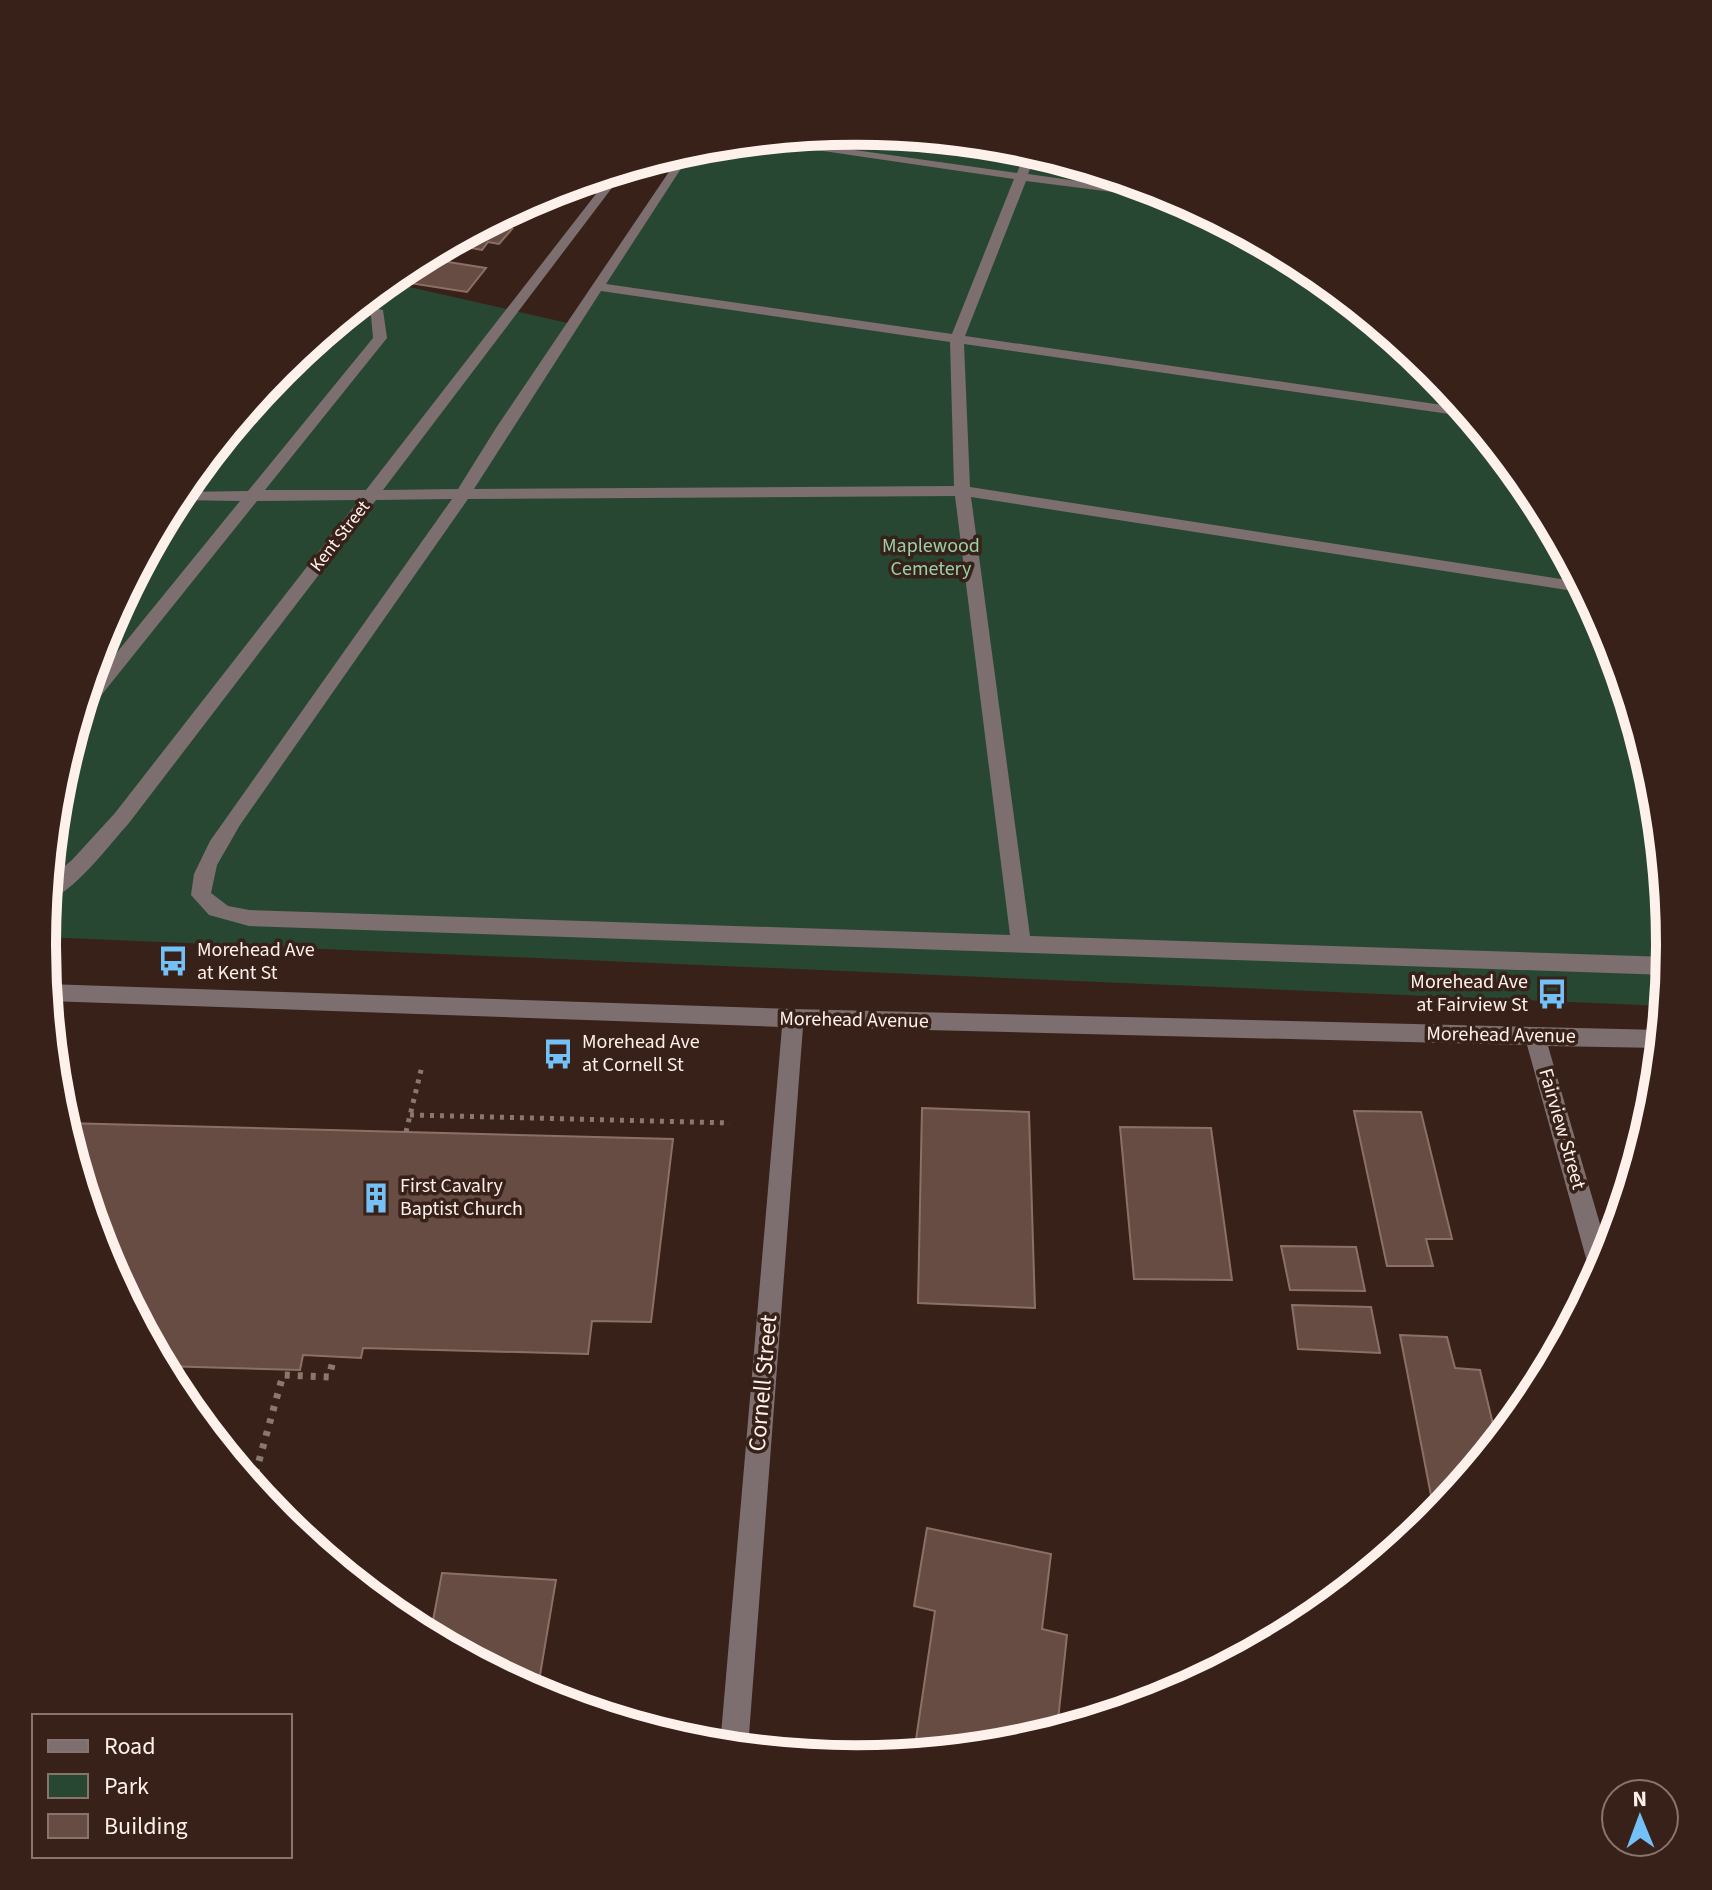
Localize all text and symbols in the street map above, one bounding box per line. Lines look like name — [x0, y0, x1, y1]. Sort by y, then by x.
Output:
street label: Kent Street — [304, 495, 376, 577]
park label: Maplewood Cemetery — [882, 532, 980, 583]
place label: Morehead Ave at Kent St — [197, 936, 315, 987]
bus stop icon: Morehead Ave at Kent St — [156, 944, 190, 978]
place label: Morehead Ave at Fairview St — [1410, 968, 1528, 1019]
bus stop icon: Morehead Ave at Fairview St — [1535, 977, 1569, 1011]
street label: Morehead Avenue — [779, 1005, 929, 1035]
street label: Morehead Avenue — [1426, 1020, 1576, 1050]
place label: Morehead Ave at Cornell St — [582, 1028, 700, 1079]
bus stop icon: Morehead Ave at Cornell St — [541, 1037, 575, 1071]
street label: Fairview Street — [1531, 1065, 1593, 1193]
place label: First Cavalry Baptist Church — [400, 1172, 523, 1223]
building icon: First Cavalry Baptist Church — [359, 1181, 393, 1215]
street label: Cornell Street — [740, 1313, 786, 1453]
legend — [32, 1714, 292, 1858]
text: Road — [104, 1729, 156, 1764]
text: Park — [104, 1769, 149, 1804]
north arrow — [1600, 1778, 1680, 1858]
text: N — [1632, 1783, 1647, 1815]
text: Building — [104, 1809, 188, 1844]

